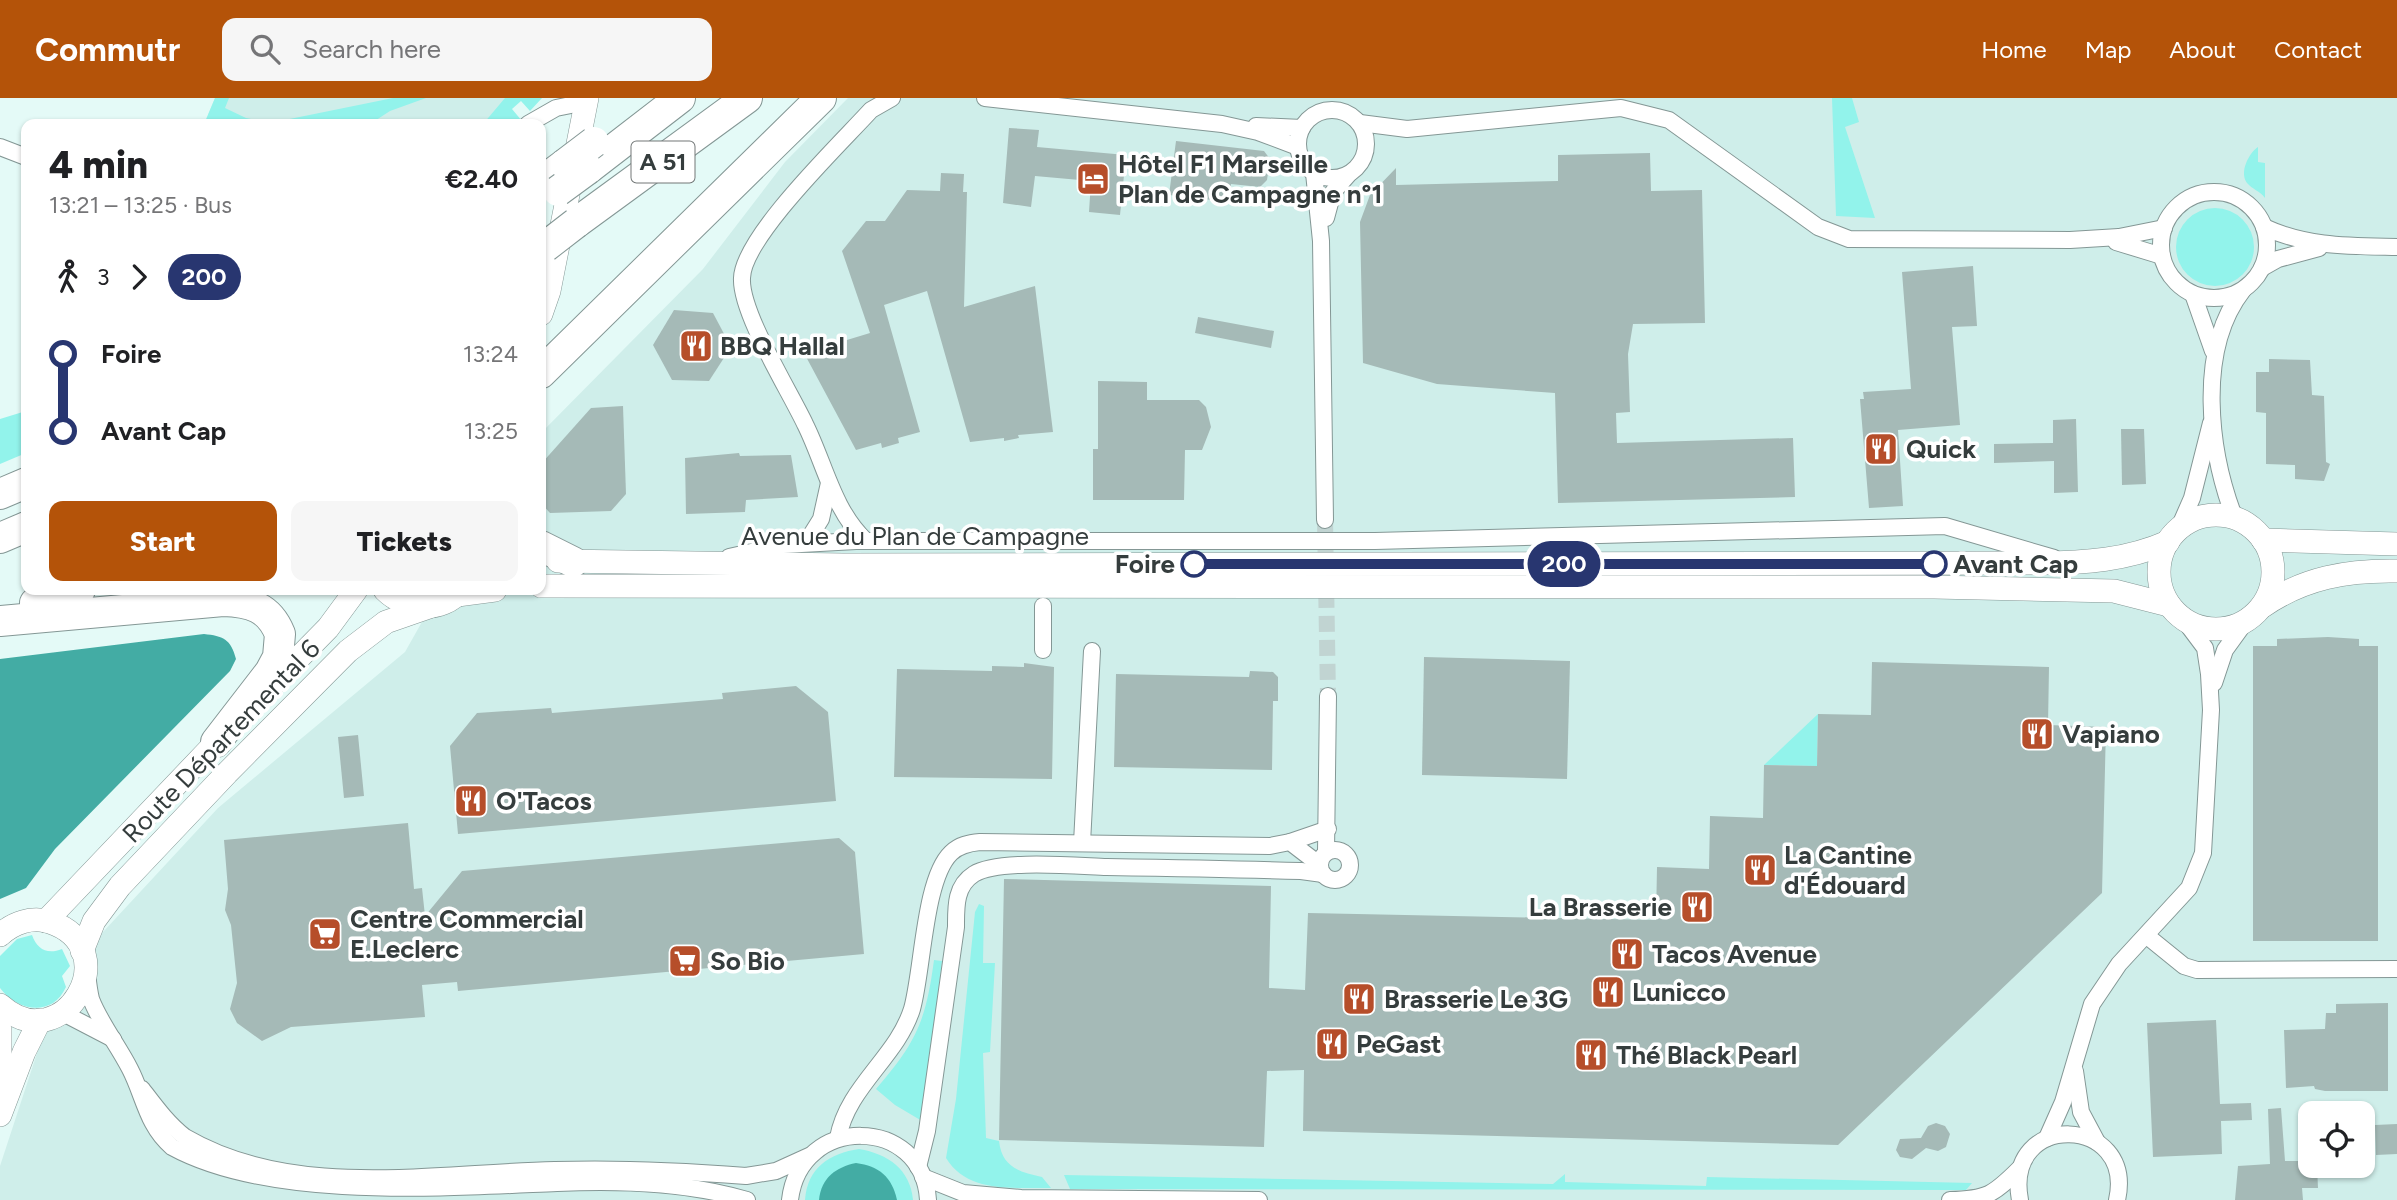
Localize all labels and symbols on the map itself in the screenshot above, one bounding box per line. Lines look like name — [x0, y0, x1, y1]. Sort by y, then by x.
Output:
road number: A 51 — [632, 141, 694, 182]
place label: Hôtel F1 Marseille Plan de Campagne n°1 — [1118, 148, 1382, 210]
hotel icon: Hôtel F1 Marseille Plan de Campagne n°1 — [1074, 160, 1112, 198]
restaurant icon: BBQ Hallal — [677, 327, 715, 365]
place label: BBQ Hallal — [720, 330, 845, 362]
restaurant icon: Quick — [1862, 430, 1900, 468]
place label: Quick — [1906, 433, 1976, 465]
street label: Avenue du Plan de Campagne — [741, 520, 1089, 552]
line badge: 200 — [1524, 541, 1604, 587]
place label: Foire — [1115, 548, 1175, 580]
place label: Avant Cap — [1953, 548, 2078, 580]
marker: Foire — [1181, 551, 1207, 577]
marker: Avant Cap — [1921, 551, 1947, 577]
street label: Route Départemental 6 — [116, 633, 326, 849]
restaurant icon: Vapiano — [2018, 715, 2056, 753]
place label: Vapiano — [2062, 718, 2160, 750]
restaurant icon: O'Tacos — [452, 782, 490, 820]
place label: O'Tacos — [496, 785, 592, 817]
place label: La Cantine d'Édouard — [1784, 839, 1912, 901]
restaurant icon: La Cantine d'Édouard — [1741, 851, 1779, 889]
restaurant icon: La Brasserie — [1678, 888, 1716, 926]
place label: La Brasserie — [1529, 891, 1672, 923]
place label: Centre Commercial E.Leclerc — [350, 903, 584, 965]
supermarket icon: Centre Commercial E.Leclerc — [306, 915, 344, 953]
restaurant icon: Tacos Avenue — [1608, 935, 1646, 973]
place label: Tacos Avenue — [1652, 938, 1817, 970]
supermarket icon: So Bio — [666, 942, 704, 980]
place label: So Bio — [710, 945, 785, 977]
restaurant icon: Lunicco — [1589, 973, 1627, 1011]
place label: Lunicco — [1632, 976, 1726, 1008]
restaurant icon: Brasserie Le 3G — [1340, 980, 1378, 1018]
place label: Brasserie Le 3G — [1384, 983, 1568, 1015]
restaurant icon: PeGast — [1313, 1025, 1351, 1063]
place label: PeGast — [1356, 1028, 1442, 1060]
restaurant icon: Thé Black Pearl — [1572, 1036, 1610, 1074]
place label: Thé Black Pearl — [1616, 1039, 1797, 1071]

